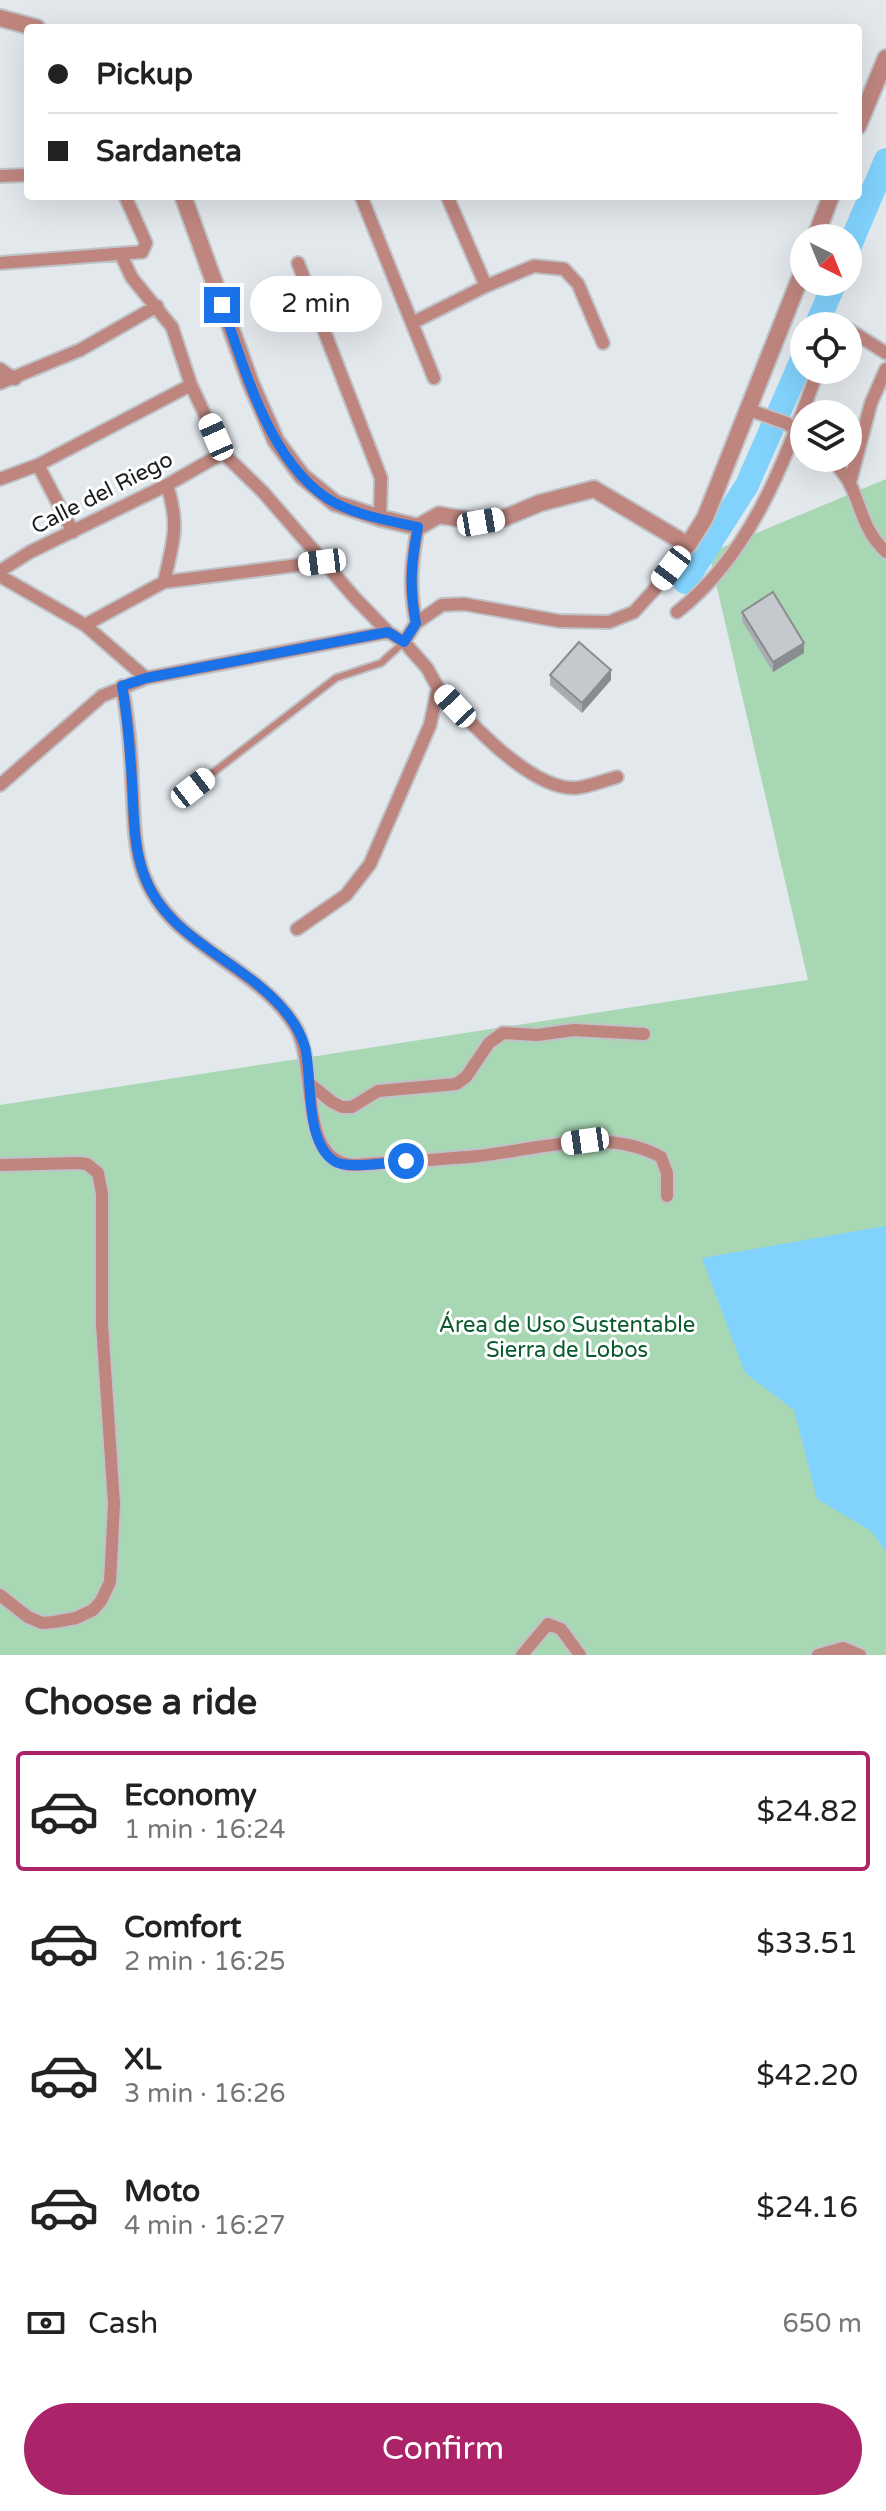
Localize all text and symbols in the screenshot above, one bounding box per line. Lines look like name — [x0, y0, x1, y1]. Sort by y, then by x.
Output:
text: Pickup — [96, 56, 193, 93]
text: Sardaneta — [96, 133, 242, 170]
north arrow — [790, 224, 862, 296]
map controls — [790, 224, 862, 472]
callout: 2 min — [250, 277, 382, 333]
route end — [204, 287, 240, 323]
text: 2 min — [281, 288, 351, 319]
button: locate — [790, 312, 862, 384]
button: layers — [790, 400, 862, 472]
car — [195, 410, 237, 464]
street label: Calle del Riego — [27, 446, 177, 540]
car — [455, 506, 507, 538]
car — [647, 542, 695, 594]
car — [297, 547, 347, 577]
car — [430, 680, 480, 732]
car — [167, 764, 219, 812]
car — [560, 1126, 610, 1156]
route start — [388, 1143, 424, 1179]
park label: Área de Uso Sustentable Sierra de Lobos — [439, 1311, 695, 1363]
text: Choose a ride — [24, 1681, 257, 1724]
icon: car — [28, 1775, 100, 1847]
text: Economy — [124, 1777, 257, 1814]
text: $24.82 — [757, 1793, 858, 1830]
text: 1 min · 16:24 — [124, 1814, 286, 1845]
icon: car — [28, 1907, 100, 1979]
text: Comfort — [124, 1909, 242, 1946]
text: $33.51 — [756, 1925, 858, 1962]
text: 2 min · 16:25 — [124, 1946, 286, 1977]
icon: car — [28, 2039, 100, 2111]
text: XL — [124, 2041, 161, 2078]
text: $42.20 — [756, 2057, 858, 2094]
text: 3 min · 16:26 — [124, 2078, 286, 2109]
icon: car — [28, 2171, 100, 2243]
text: Moto — [124, 2173, 200, 2210]
text: $24.16 — [756, 2189, 858, 2226]
text: 4 min · 16:27 — [124, 2210, 286, 2241]
icon: cash — [24, 2301, 68, 2345]
text: Cash — [88, 2305, 158, 2342]
text: 650 m — [782, 2308, 862, 2339]
button: Confirm — [24, 2403, 862, 2495]

